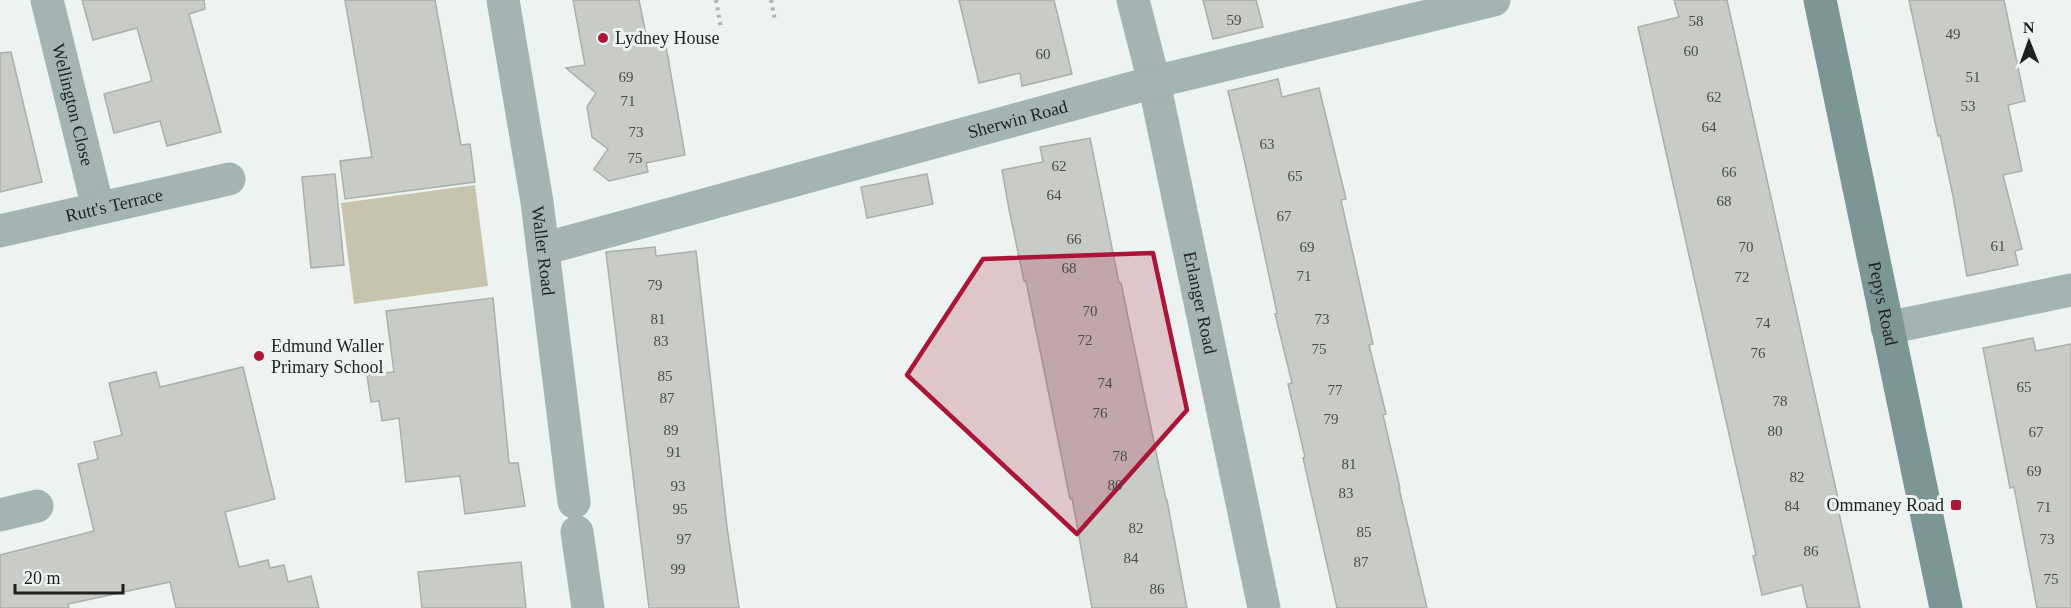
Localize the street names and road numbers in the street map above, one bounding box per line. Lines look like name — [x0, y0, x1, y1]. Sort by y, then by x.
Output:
street label: Wellington Close — [48, 42, 97, 168]
street label: Sherwin Road — [965, 96, 1070, 142]
street label: Rutt's Terrace — [63, 184, 165, 226]
street label: Waller Road — [528, 205, 558, 297]
street label: Erlanger Road — [1180, 249, 1221, 356]
street label: Pepys Road — [1864, 260, 1901, 347]

